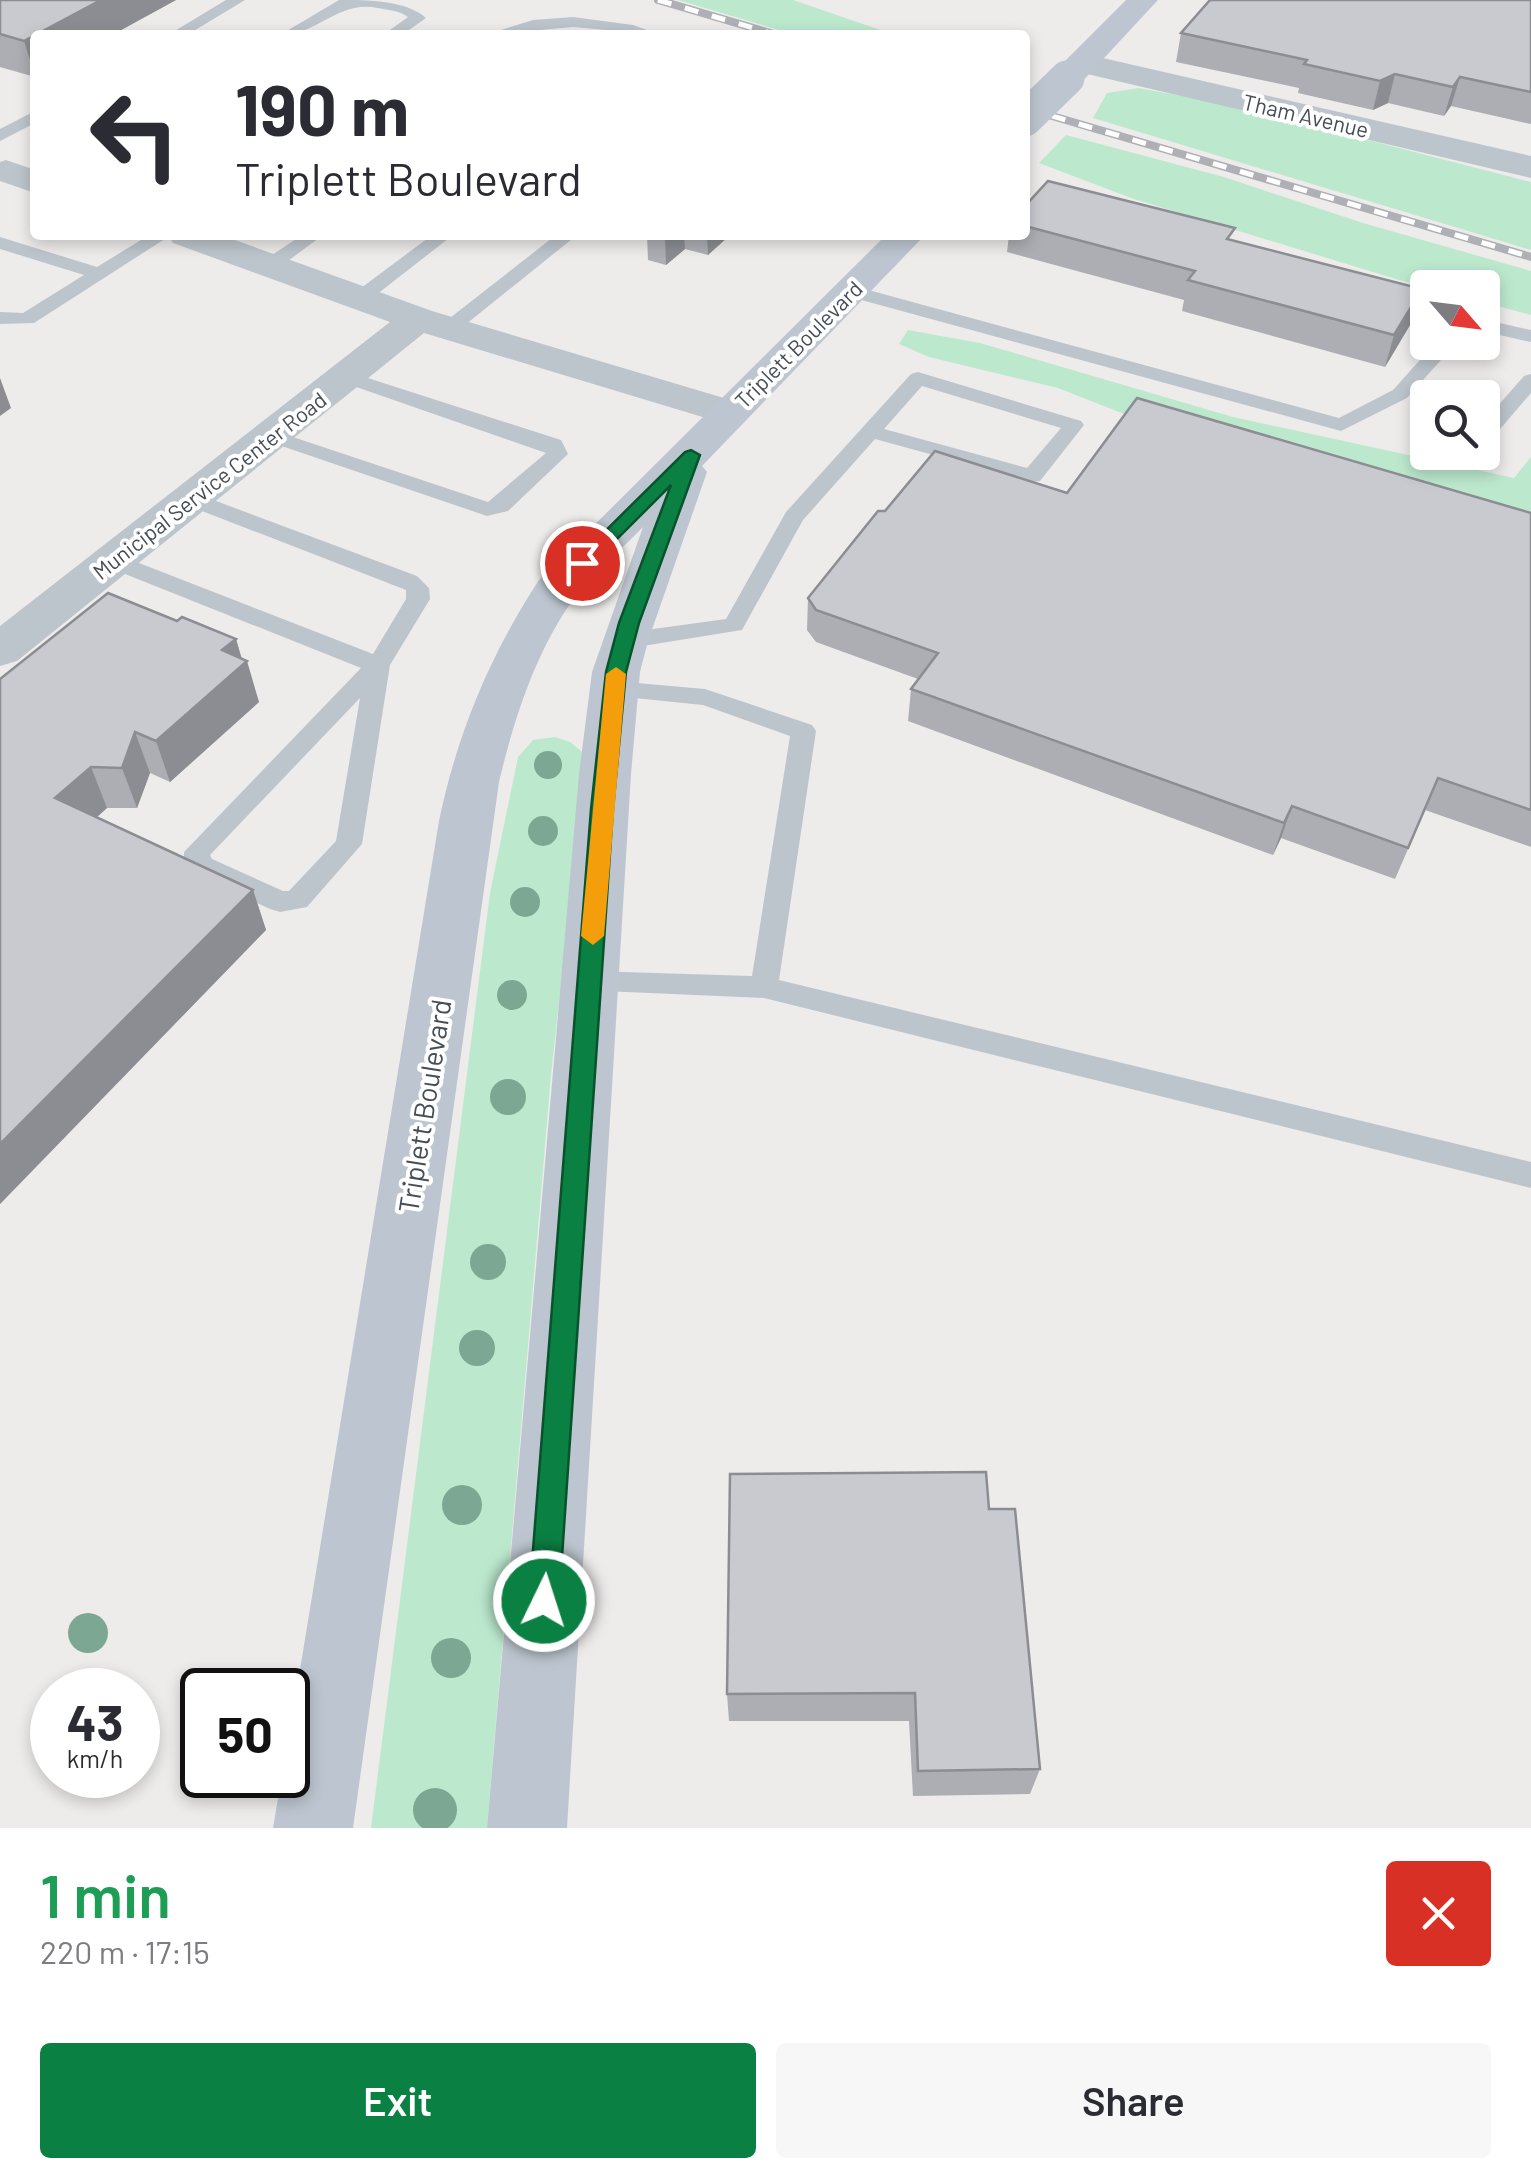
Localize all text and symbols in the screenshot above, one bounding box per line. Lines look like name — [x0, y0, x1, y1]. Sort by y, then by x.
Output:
text: 190 m — [235, 66, 409, 150]
icon: left — [70, 70, 200, 200]
street label: Tham Avenue — [1241, 88, 1371, 142]
text: Triplett Boulevard — [235, 151, 582, 205]
north arrow — [1410, 270, 1500, 360]
map controls — [1410, 270, 1500, 470]
street label: Triplett Boulevard — [729, 275, 867, 413]
button: search — [1410, 380, 1500, 470]
street label: Municipal Service Center Road — [87, 386, 331, 584]
pin — [540, 521, 625, 606]
icon: arrive — [555, 536, 610, 591]
street label: Triplett Boulevard — [390, 997, 458, 1215]
position arrow — [492, 1549, 596, 1653]
speed limit sign: 50 — [180, 1668, 310, 1798]
text: 43 — [66, 1691, 124, 1751]
text: km/h — [67, 1743, 123, 1773]
text: 1 min — [40, 1858, 171, 1930]
button: close — [1386, 1861, 1491, 1966]
text: 220 m · 17:15 — [40, 1932, 210, 1970]
button: Exit — [40, 2043, 756, 2158]
button: Share — [776, 2043, 1491, 2158]

